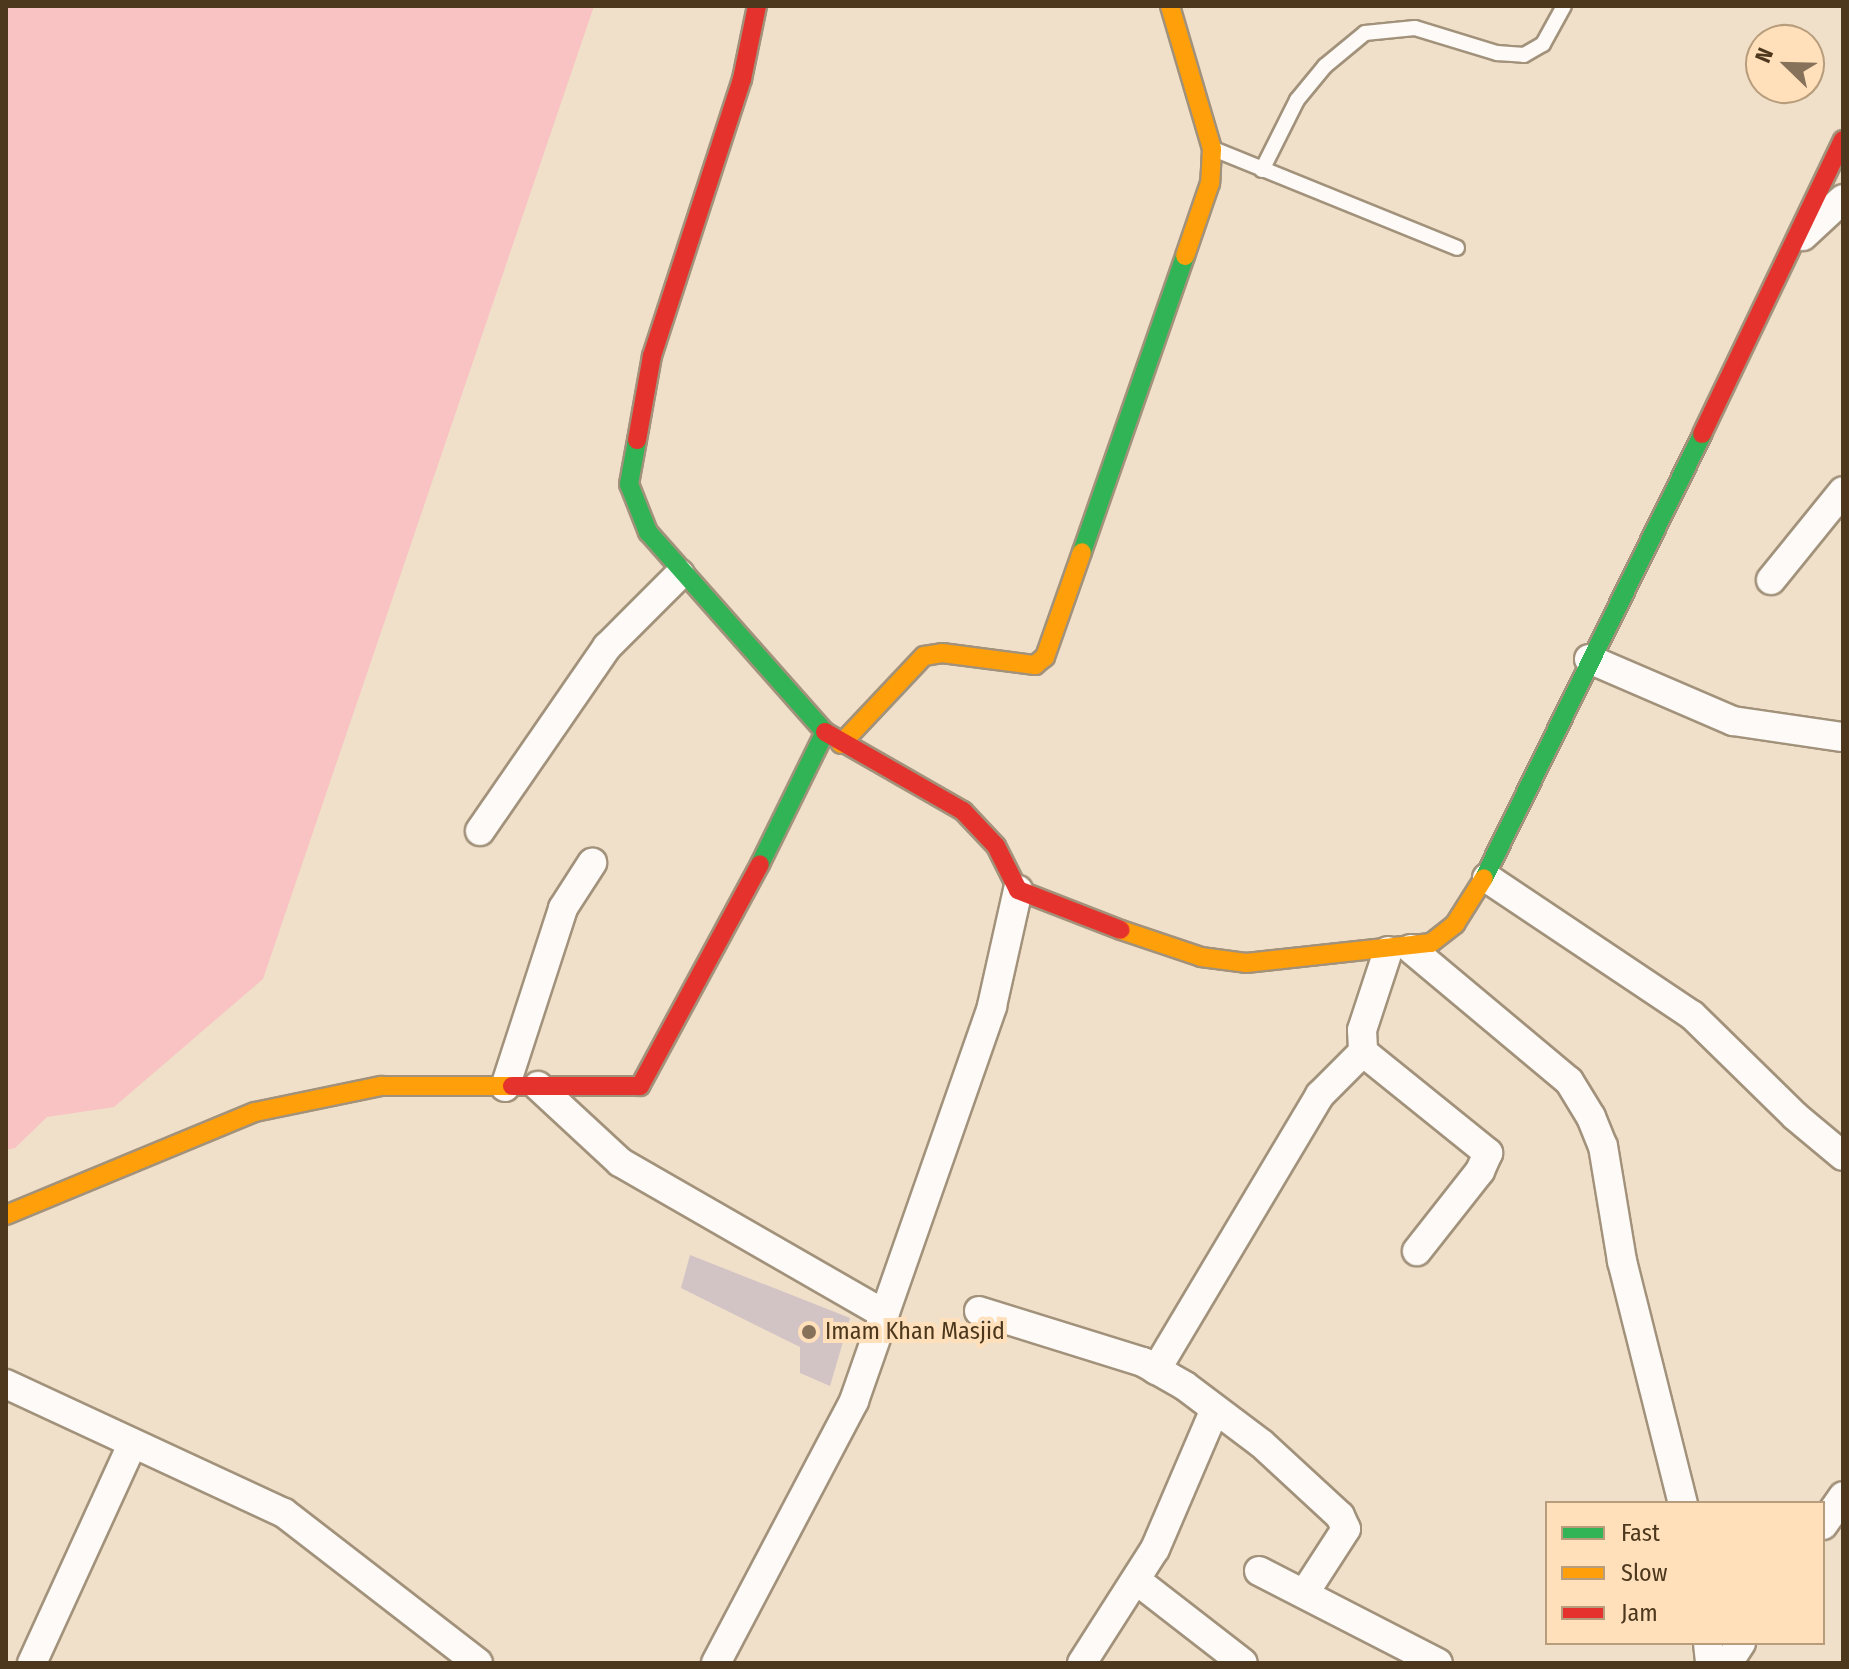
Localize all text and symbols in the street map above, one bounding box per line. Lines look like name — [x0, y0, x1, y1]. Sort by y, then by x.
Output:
north arrow — [1745, 24, 1825, 104]
text: N — [1749, 44, 1779, 67]
place label: Imam Khan Masjid — [825, 1318, 1005, 1346]
marker: Imam Khan Masjid — [800, 1323, 818, 1341]
legend — [1545, 1501, 1825, 1645]
text: Fast — [1621, 1519, 1660, 1547]
text: Slow — [1621, 1559, 1667, 1587]
text: Jam — [1621, 1599, 1658, 1627]

